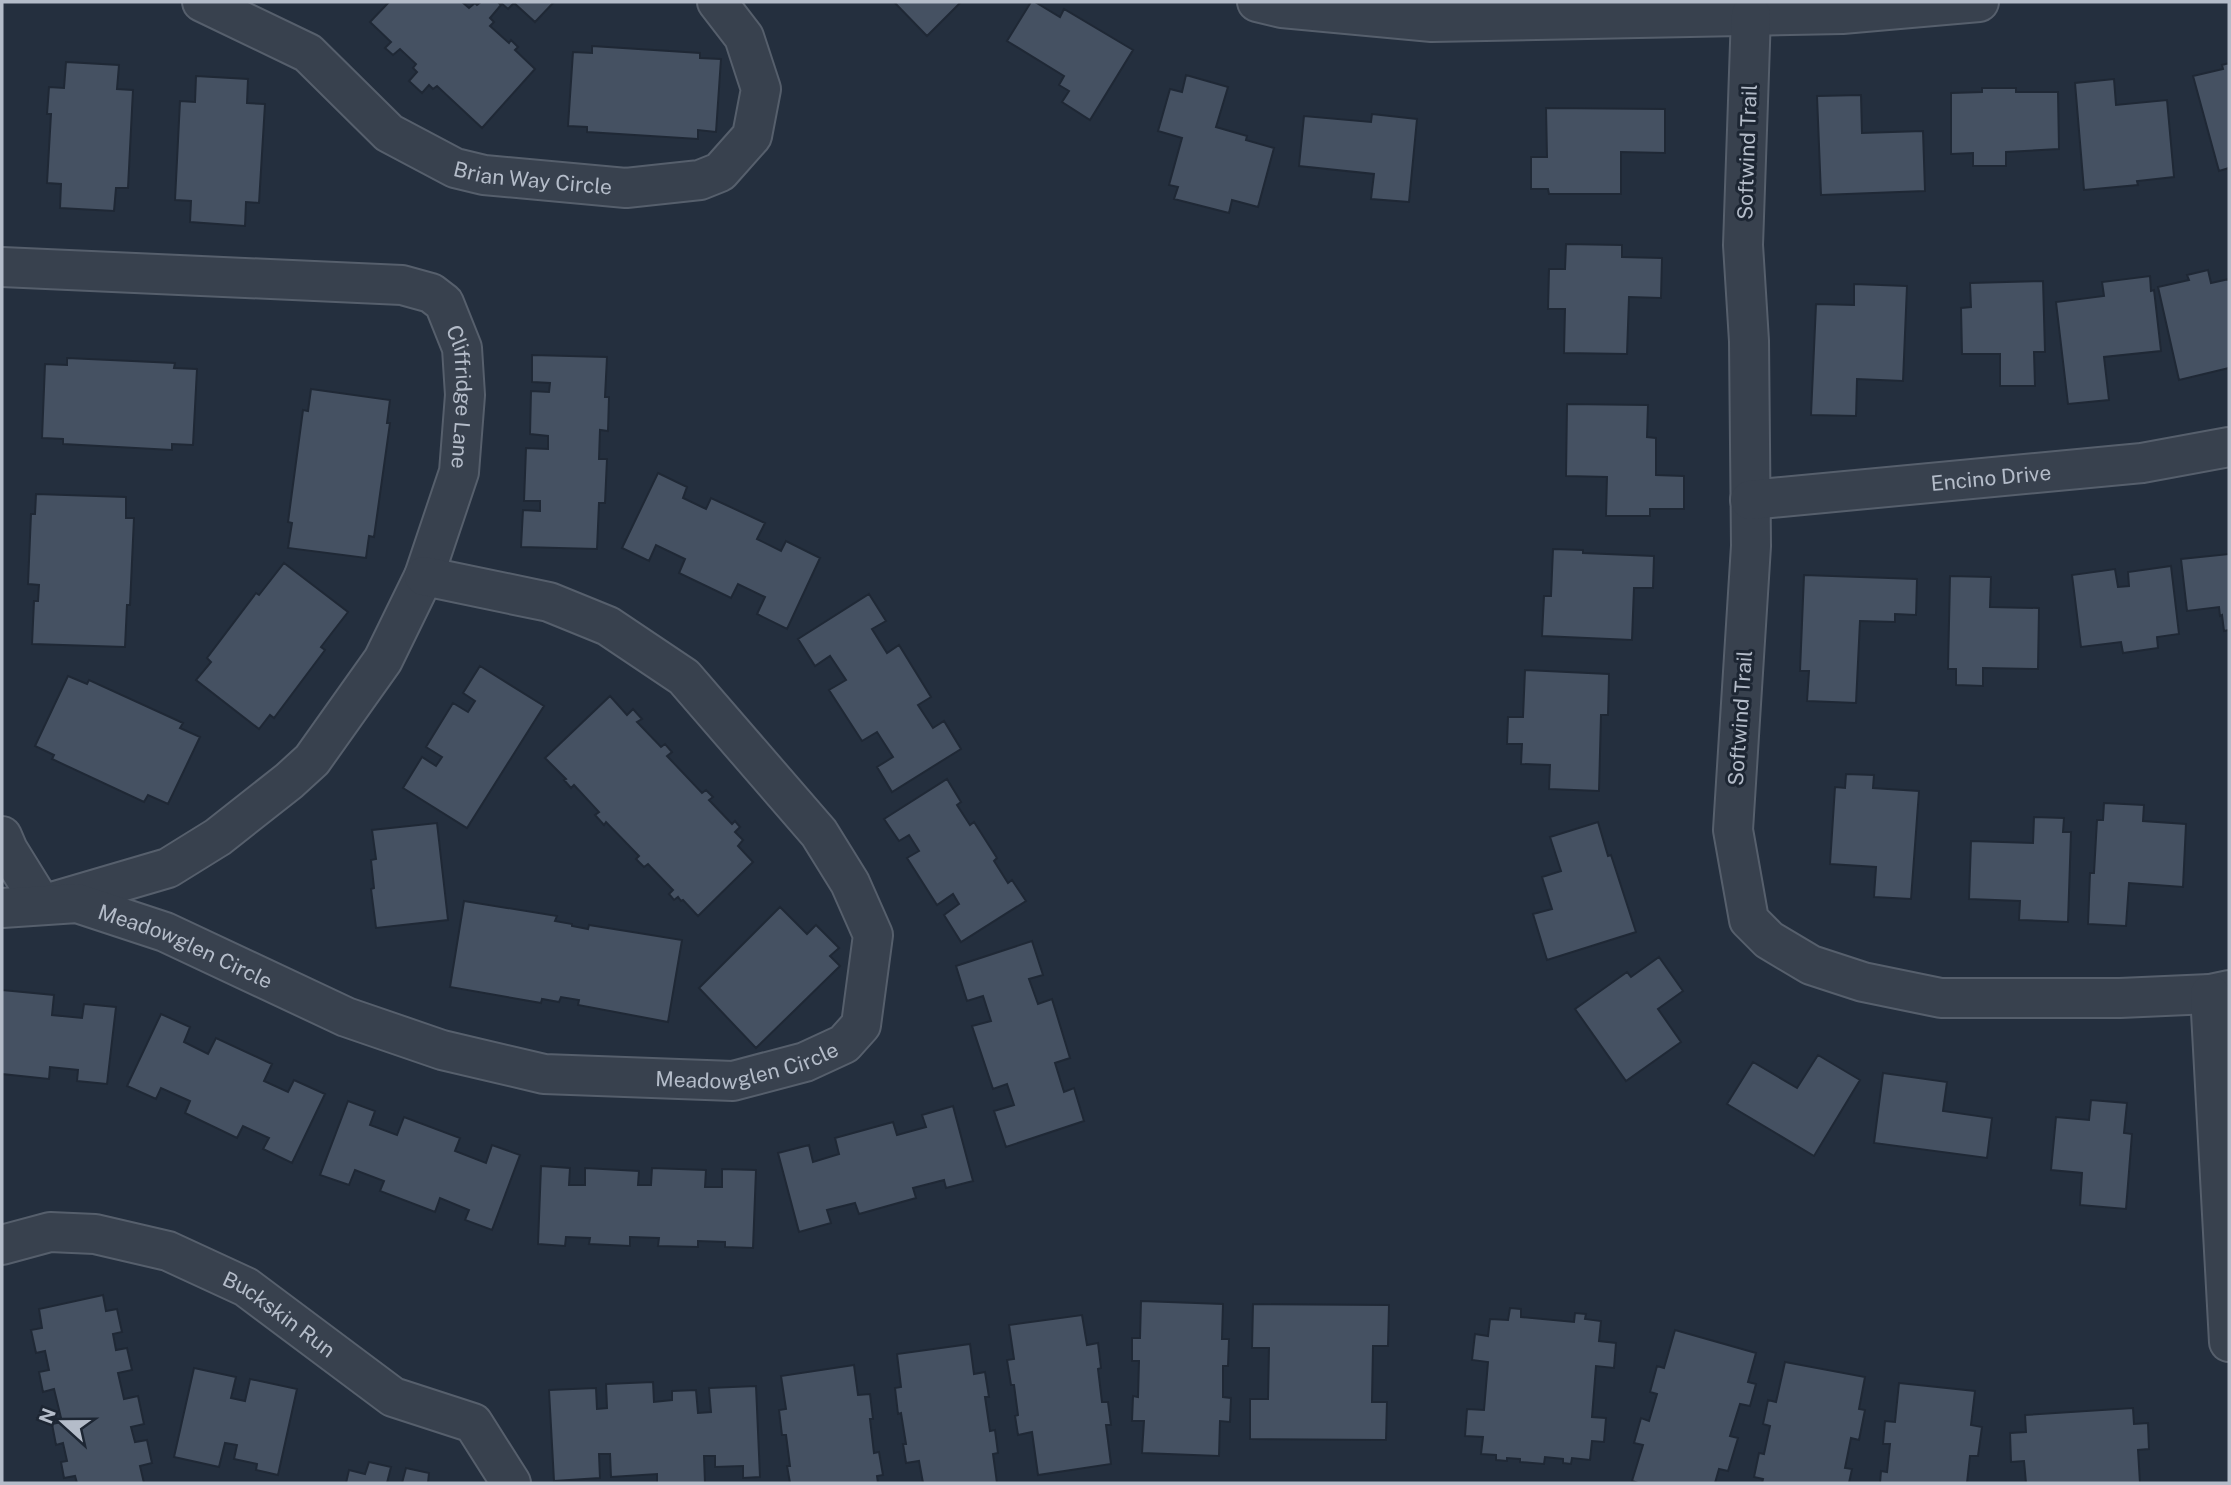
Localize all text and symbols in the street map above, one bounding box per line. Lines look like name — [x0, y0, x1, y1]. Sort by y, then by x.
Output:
street label: Softwind Trail — [1732, 84, 1762, 220]
street label: Brian Way Circle — [451, 156, 613, 199]
street label: Cliffridge Lane — [442, 321, 478, 470]
street label: Encino Drive — [1930, 459, 2052, 495]
street label: Softwind Trail — [1723, 649, 1757, 787]
street label: Meadowglen Circle — [95, 898, 277, 993]
street label: Meadowglen Circle — [655, 1036, 842, 1094]
street label: Buckskin Run — [219, 1266, 341, 1362]
north arrow — [28, 1387, 98, 1457]
text: N — [34, 1405, 60, 1427]

